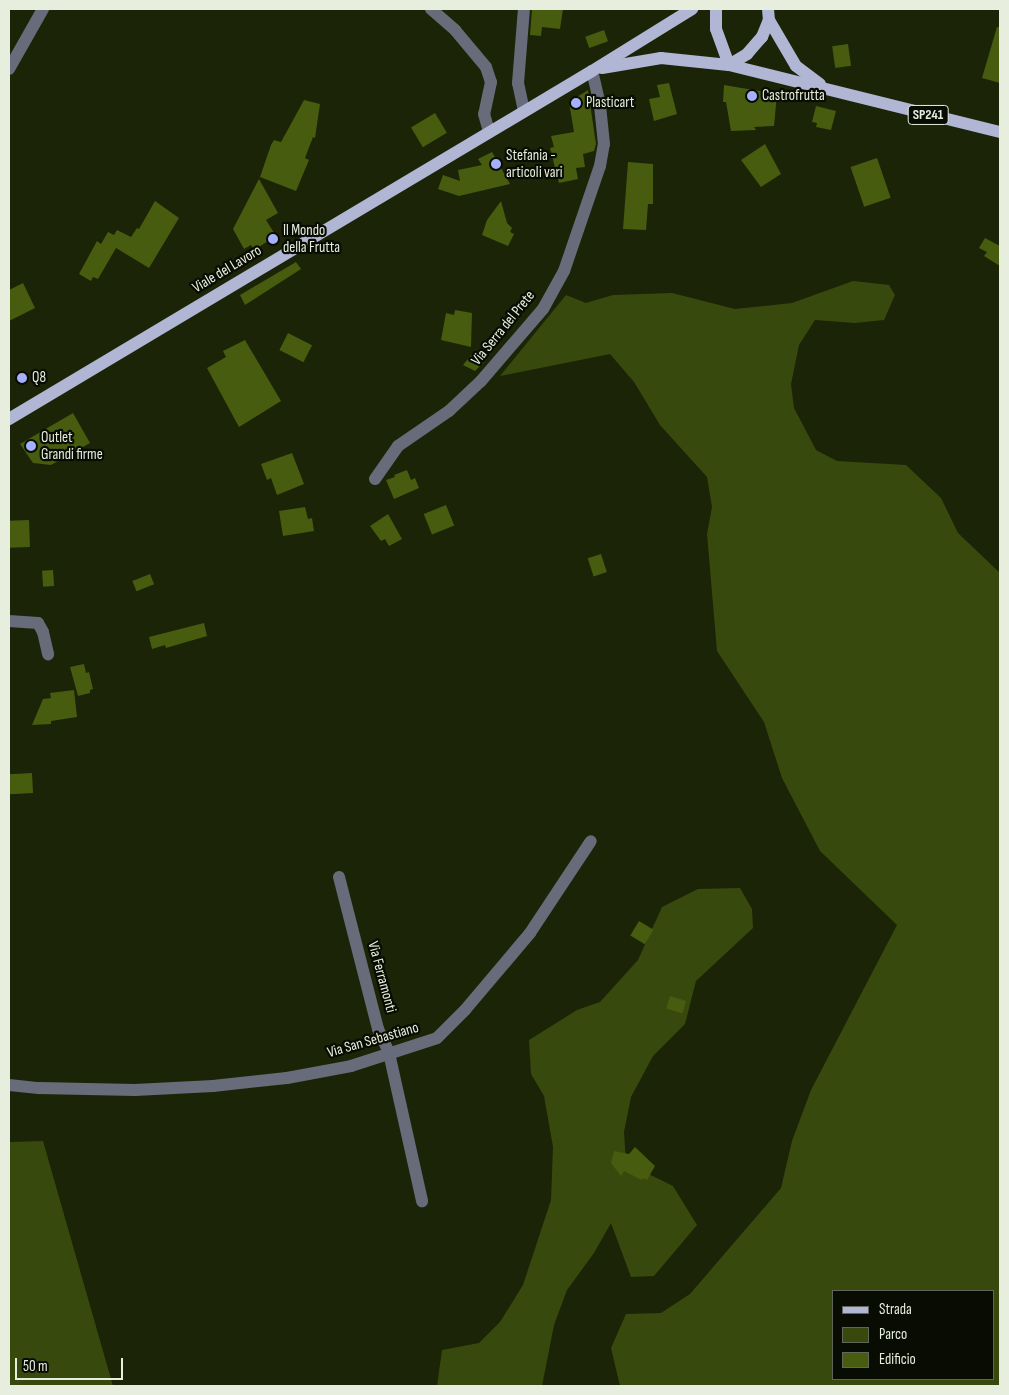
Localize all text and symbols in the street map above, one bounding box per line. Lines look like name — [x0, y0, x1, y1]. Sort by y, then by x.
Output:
place label: Castrofrutta — [762, 87, 825, 105]
marker: Castrofrutta — [746, 90, 758, 102]
place label: Plasticart — [586, 94, 634, 112]
marker: Plasticart — [570, 97, 582, 109]
road number: SP241 — [907, 104, 949, 126]
place label: Stefania - articoli vari — [506, 146, 563, 181]
marker: Stefania - articoli vari — [490, 158, 502, 170]
place label: Il Mondo della Frutta — [283, 221, 340, 256]
marker: Il Mondo della Frutta — [267, 233, 279, 245]
street label: Viale del Lavoro — [189, 241, 265, 297]
street label: Via Serra del Prete — [467, 287, 539, 369]
place label: Q8 — [32, 369, 46, 387]
marker: Q8 — [16, 372, 28, 384]
place label: Outlet Grandi firme — [41, 428, 103, 463]
marker: Outlet Grandi firme — [25, 440, 37, 452]
street label: Via Ferramonti — [364, 939, 400, 1015]
street label: Via San Sebastiano — [325, 1018, 421, 1062]
legend — [832, 1290, 994, 1380]
text: Strada — [879, 1300, 912, 1319]
text: Parco — [879, 1325, 907, 1344]
scale bar — [18, 1348, 125, 1380]
text: Edificio — [879, 1350, 916, 1369]
text: 50 m — [23, 1357, 48, 1376]

